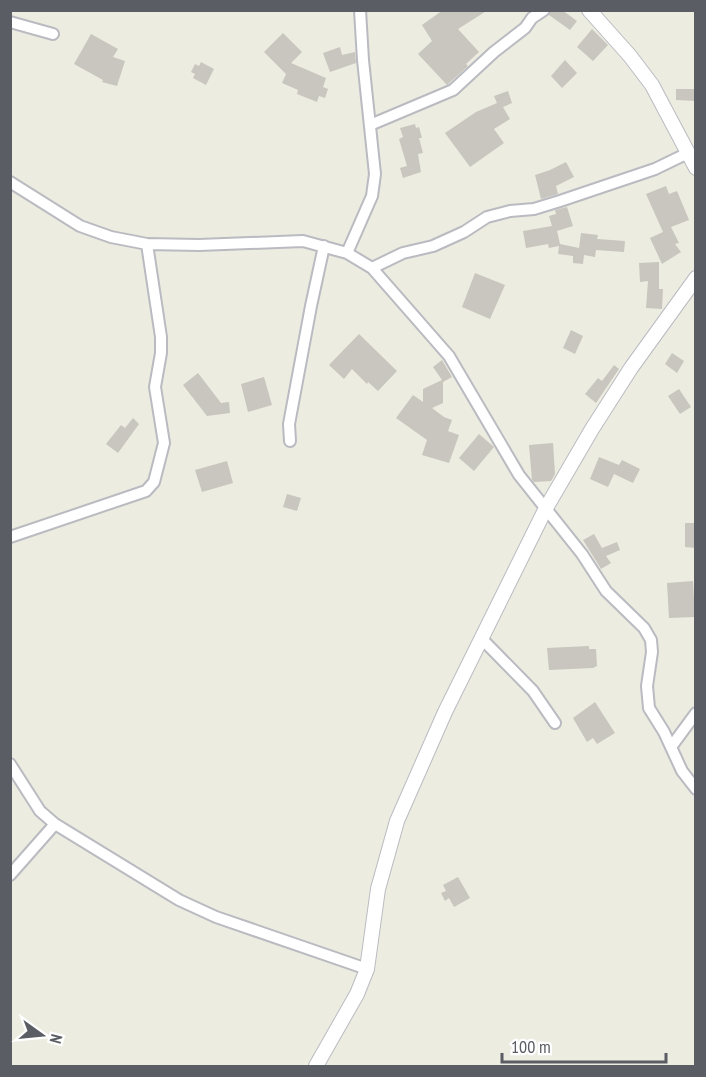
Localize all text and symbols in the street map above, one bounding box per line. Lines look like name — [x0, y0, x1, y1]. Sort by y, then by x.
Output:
north arrow — [12, 1005, 72, 1065]
scale bar — [502, 1026, 666, 1064]
text: N — [46, 1032, 67, 1046]
text: 100 m — [511, 1035, 551, 1058]

